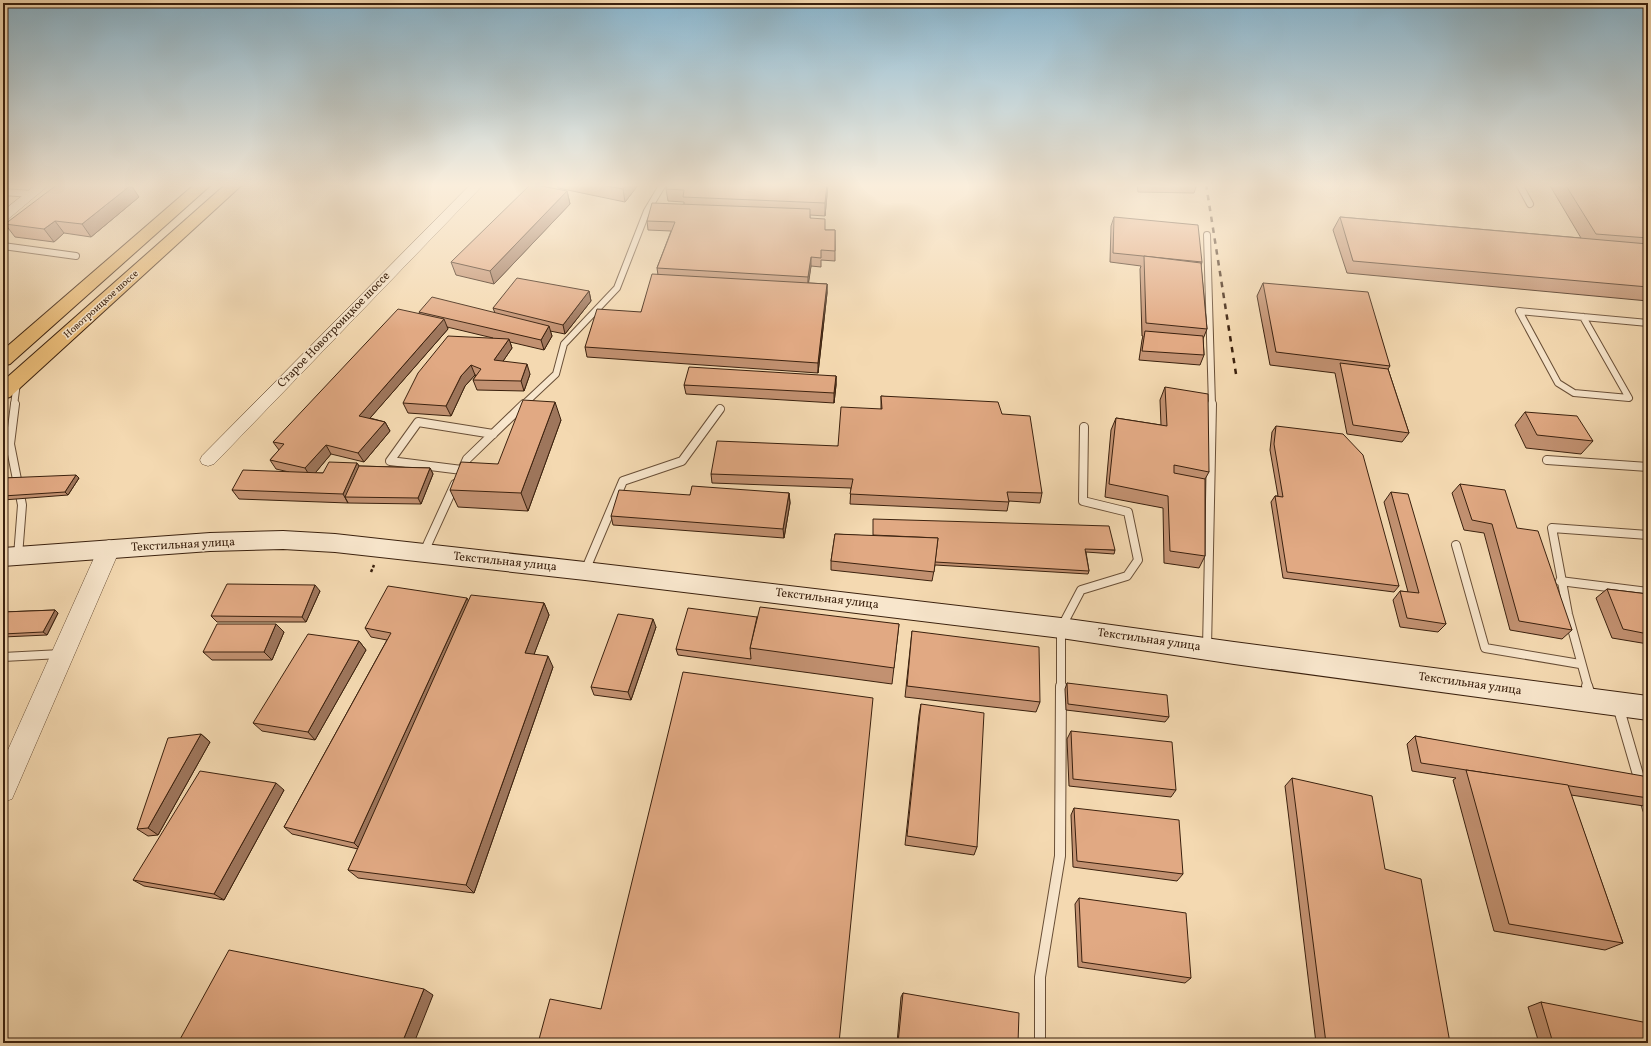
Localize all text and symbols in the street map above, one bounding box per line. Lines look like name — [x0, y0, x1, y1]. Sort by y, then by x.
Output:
street label: Новотроицкое шоссе — [61, 266, 142, 341]
street label: Старое Новотроицкое шоссе — [274, 268, 394, 392]
street label: Текстильная улица — [131, 534, 235, 556]
street label: Текстильная улица — [452, 549, 558, 575]
street label: Текстильная улица — [774, 585, 880, 613]
street label: Текстильная улица — [1096, 625, 1202, 655]
street label: Текстильная улица — [1417, 669, 1523, 699]

